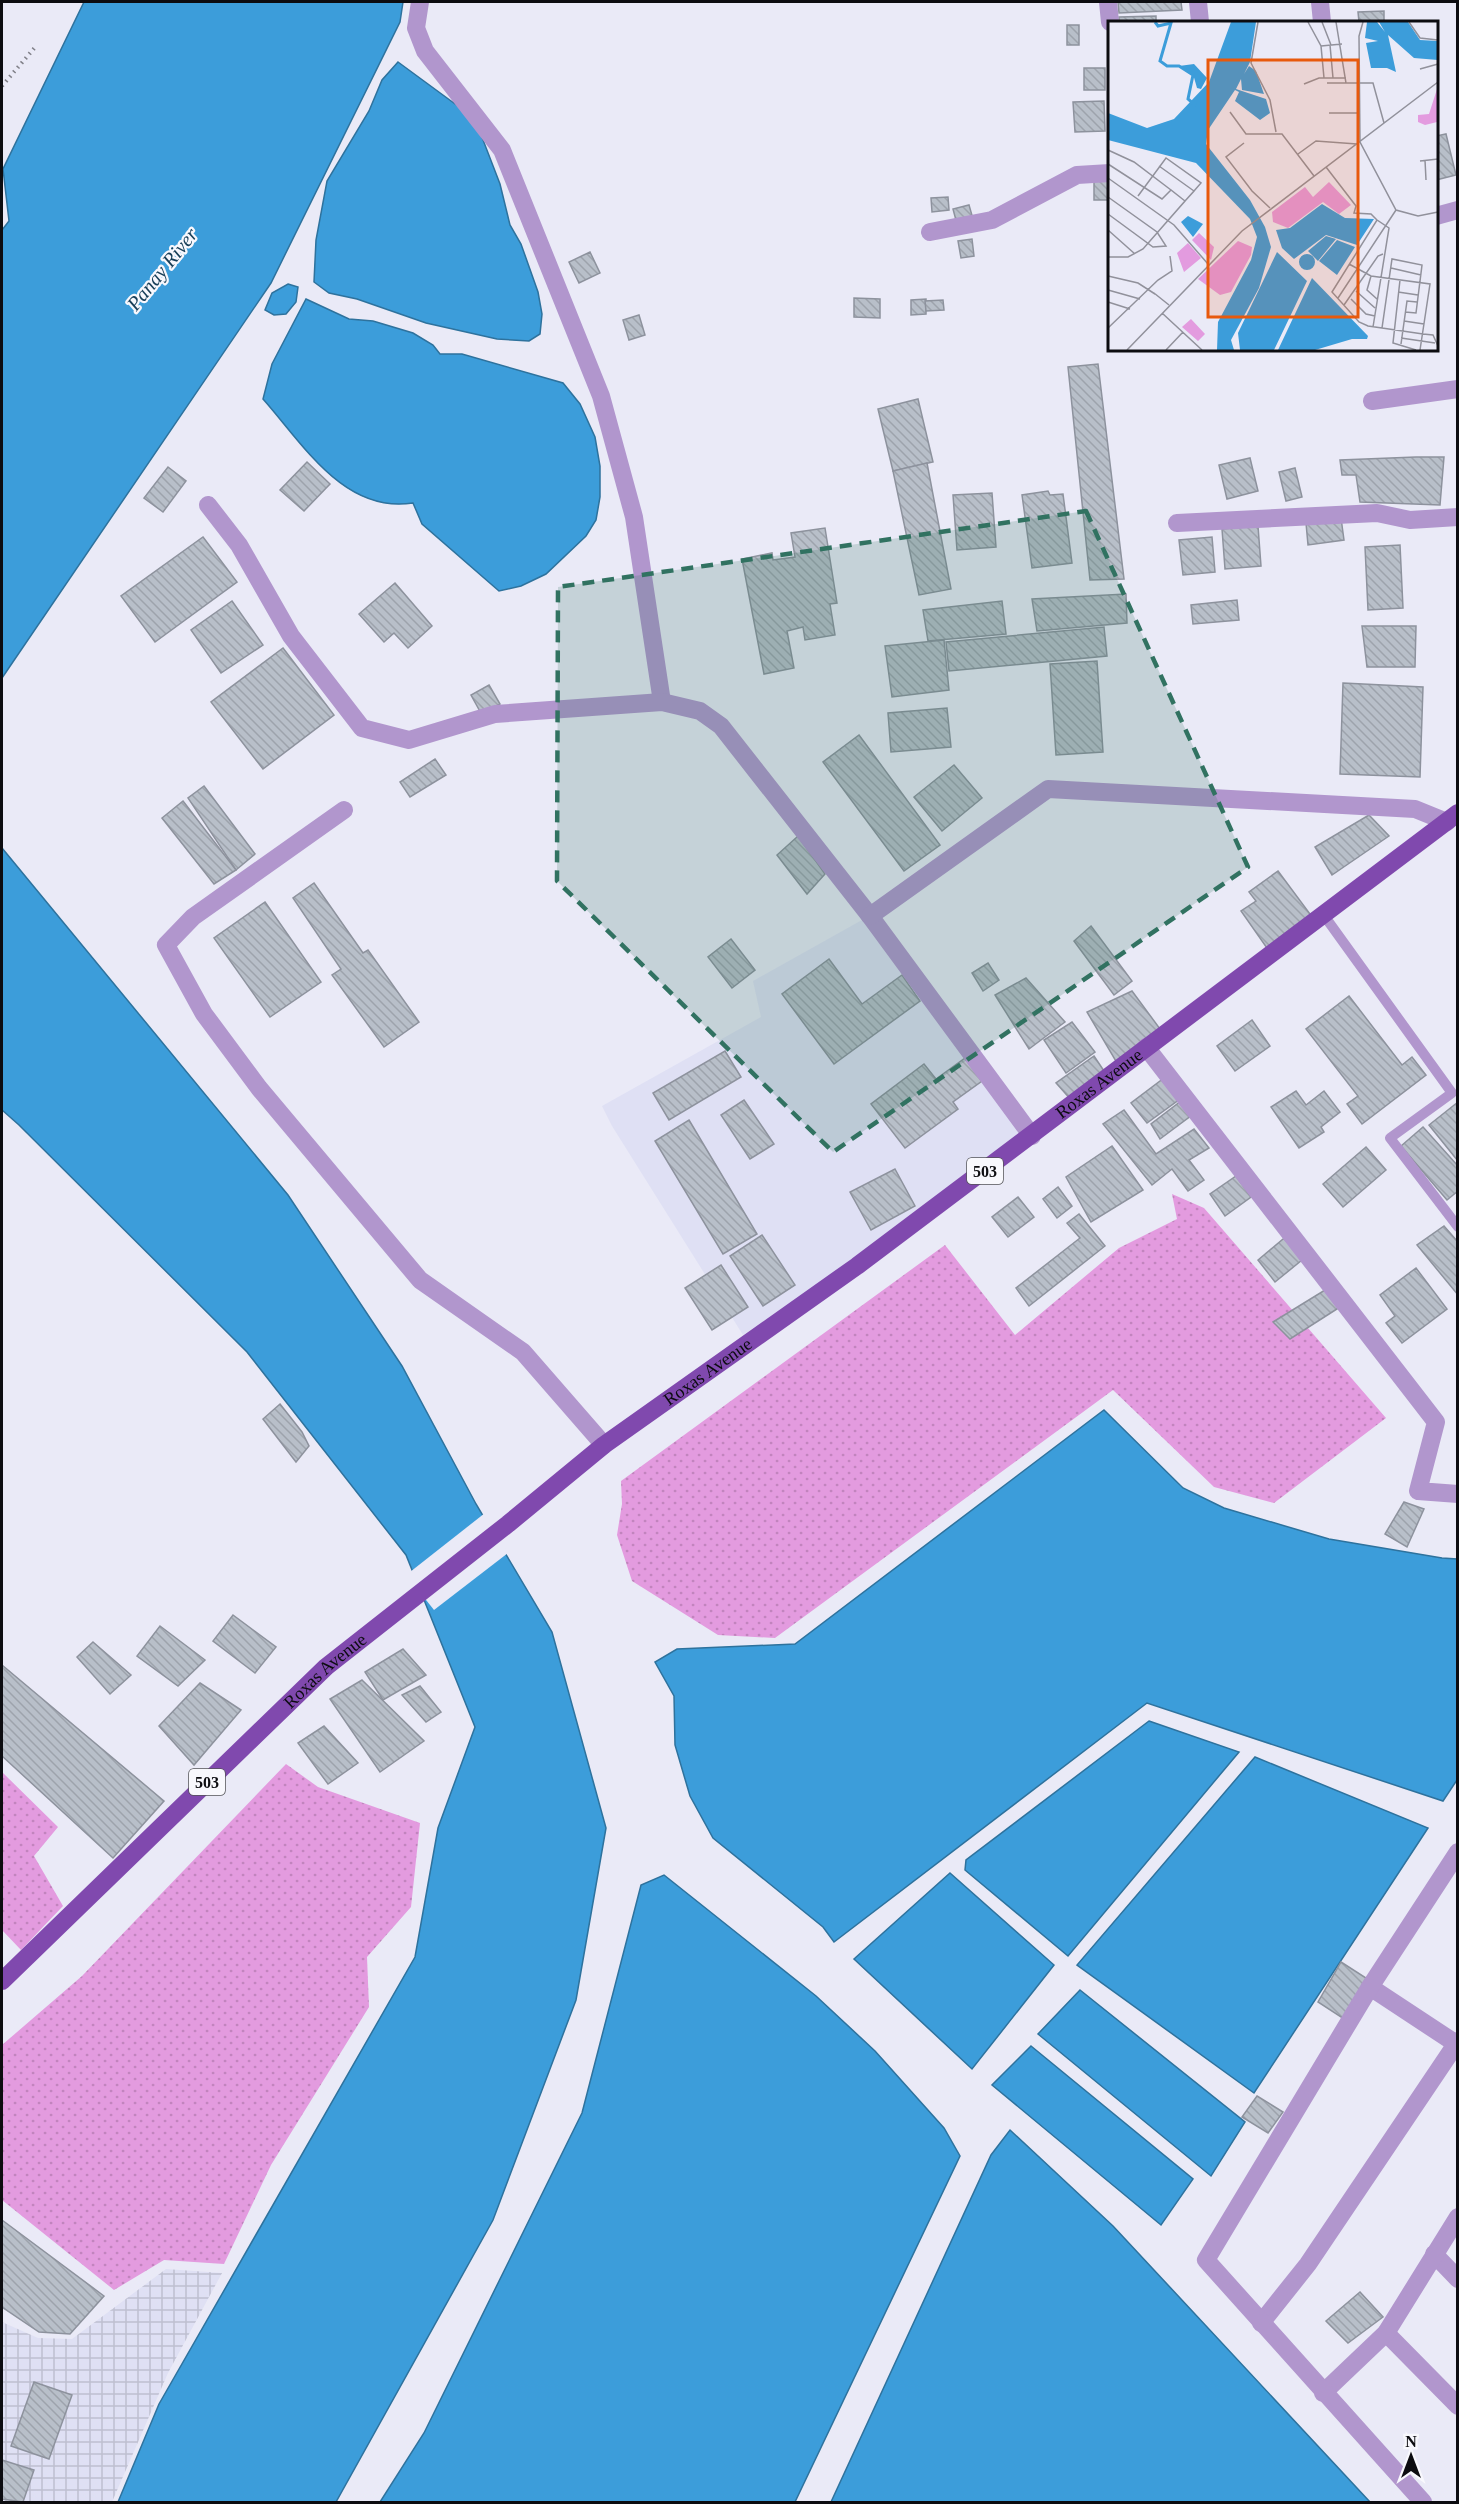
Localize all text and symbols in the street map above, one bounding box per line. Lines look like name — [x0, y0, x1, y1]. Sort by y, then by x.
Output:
inset map — [1108, 21, 1438, 351]
water label: Panay River — [122, 223, 203, 316]
street label: Roxas Avenue — [1052, 1045, 1146, 1123]
road number: 503 — [967, 1158, 1003, 1184]
street label: Roxas Avenue — [660, 1334, 756, 1410]
street label: Roxas Avenue — [280, 1629, 370, 1712]
road number: 503 — [189, 1769, 225, 1795]
north arrow — [1381, 2426, 1441, 2486]
text: N — [1405, 2433, 1417, 2450]

